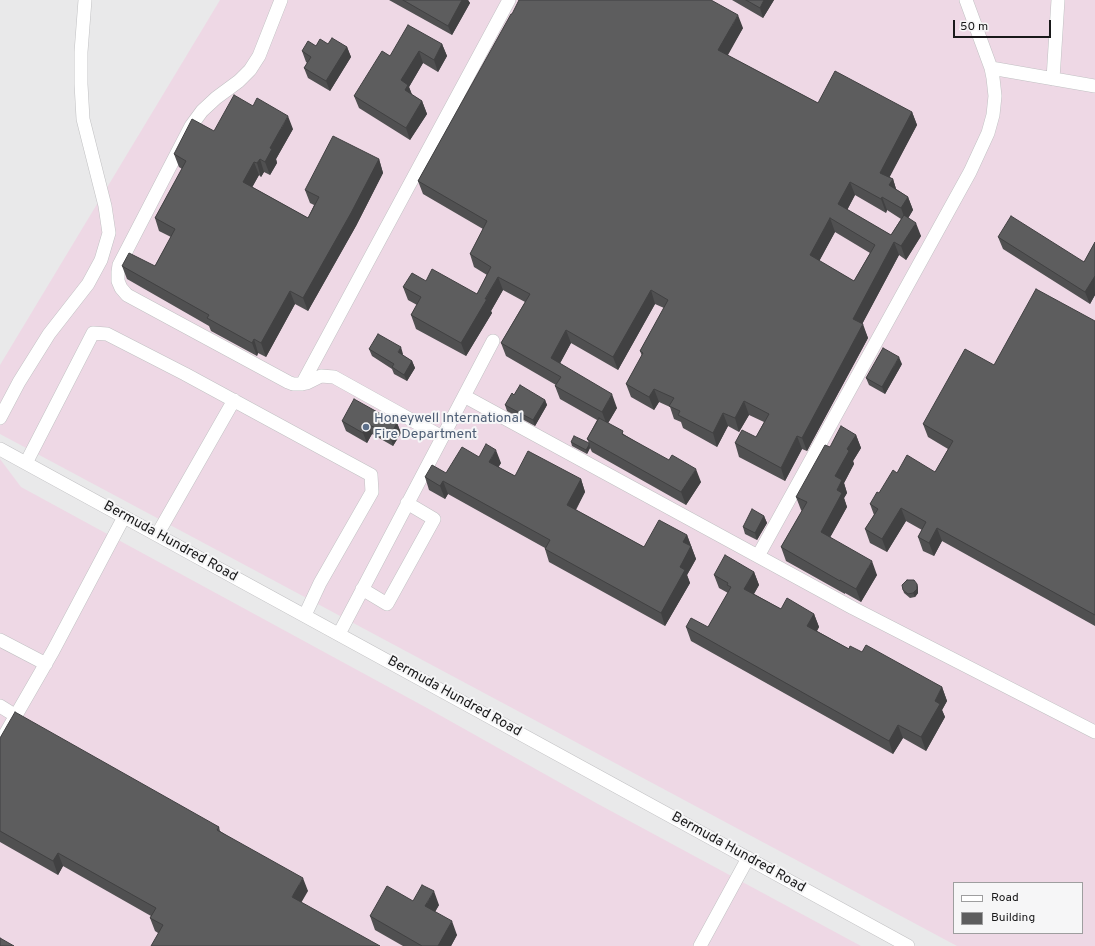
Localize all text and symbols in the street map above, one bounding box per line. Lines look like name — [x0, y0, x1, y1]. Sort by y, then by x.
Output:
scale bar — [955, 12, 1053, 38]
text: 50 m — [960, 19, 988, 35]
place label: Honeywell International Fire Department — [374, 411, 523, 444]
marker: Honeywell International Fire Department — [361, 422, 371, 432]
street label: Bermuda Hundred Road — [100, 498, 240, 586]
street label: Bermuda Hundred Road — [384, 653, 524, 741]
street label: Bermuda Hundred Road — [668, 809, 808, 897]
legend — [953, 882, 1083, 934]
text: Road — [991, 890, 1019, 906]
text: Building — [991, 910, 1035, 926]

